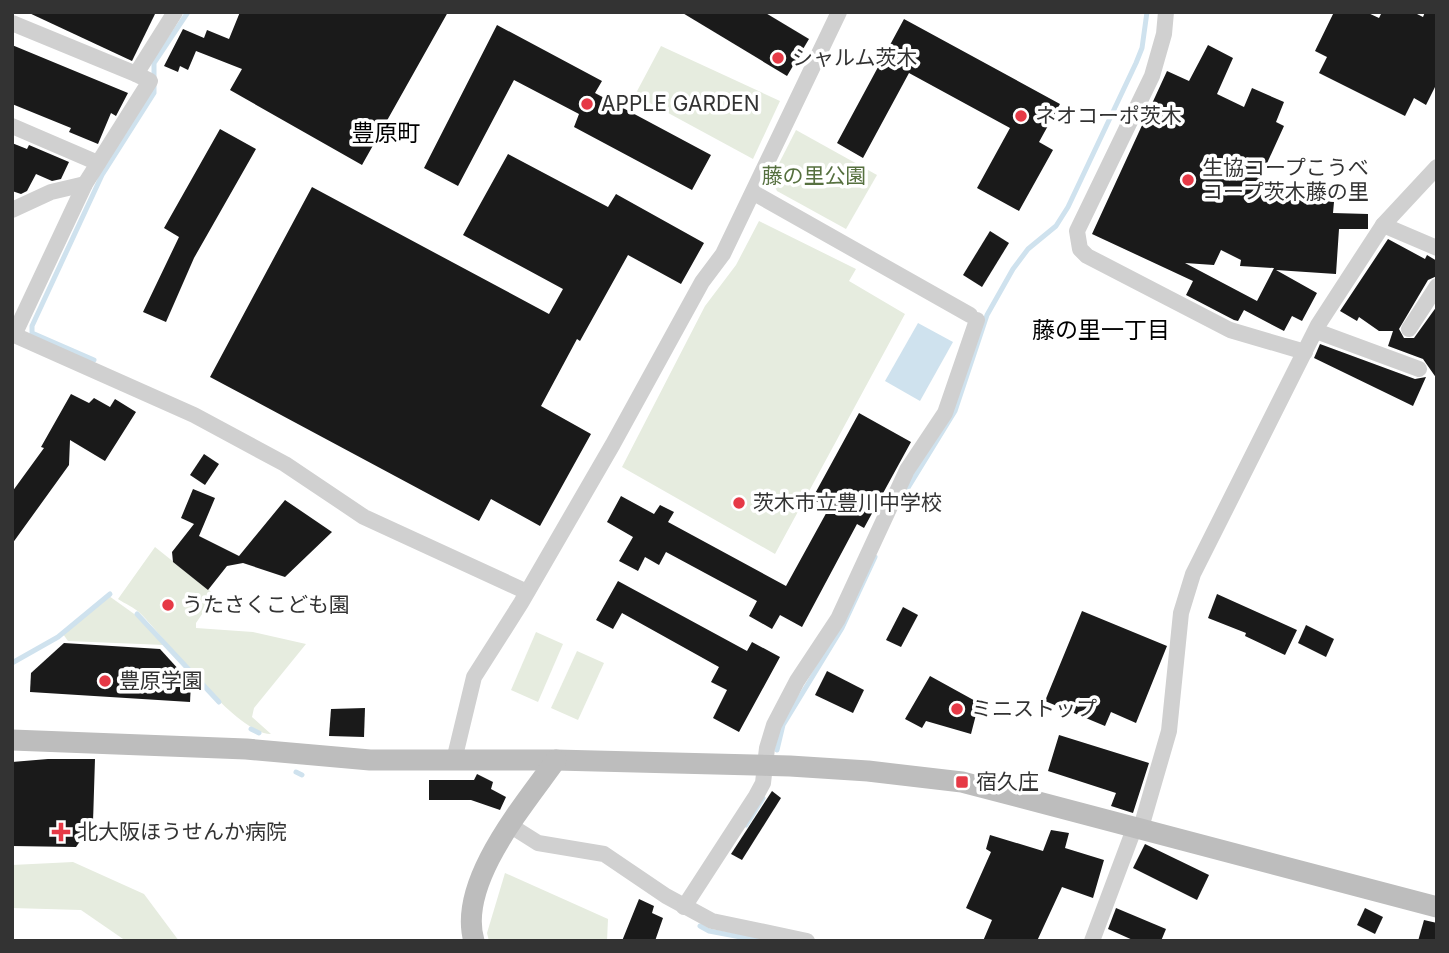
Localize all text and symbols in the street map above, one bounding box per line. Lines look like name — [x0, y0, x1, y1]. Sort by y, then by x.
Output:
place label: シャルム茨木 — [792, 45, 918, 70]
marker: シャルム茨木 — [770, 50, 786, 66]
place label: APPLE GARDEN — [601, 91, 760, 116]
marker: APPLE GARDEN — [579, 96, 595, 112]
place label: ネオコーポ茨木 — [1035, 103, 1182, 128]
marker: ネオコーポ茨木 — [1013, 108, 1029, 124]
district label: 豊原町 — [352, 119, 421, 147]
place label: 生協コープこうべ コープ茨木藤の里 — [1202, 155, 1369, 204]
park label: 藤の里公園 — [762, 163, 867, 188]
marker: 生協コープこうべ コープ茨木藤の里 — [1180, 172, 1196, 188]
district label: 藤の里一丁目 — [1032, 316, 1170, 344]
place label: 茨木市立豊川中学校 — [753, 490, 942, 515]
marker: 茨木市立豊川中学校 — [731, 495, 747, 511]
place label: うたさくこども園 — [182, 592, 350, 617]
marker: うたさくこども園 — [160, 597, 176, 613]
place label: 豊原学園 — [119, 668, 203, 693]
marker: 豊原学園 — [97, 673, 113, 689]
place label: ミニストップ — [971, 696, 1097, 721]
marker: ミニストップ — [949, 701, 965, 717]
place label: 宿久庄 — [976, 769, 1039, 794]
marker: 宿久庄 — [954, 774, 970, 790]
place label: 北大阪ほうせんか病院 — [77, 819, 287, 844]
marker: 北大阪ほうせんか病院 — [51, 822, 71, 842]

